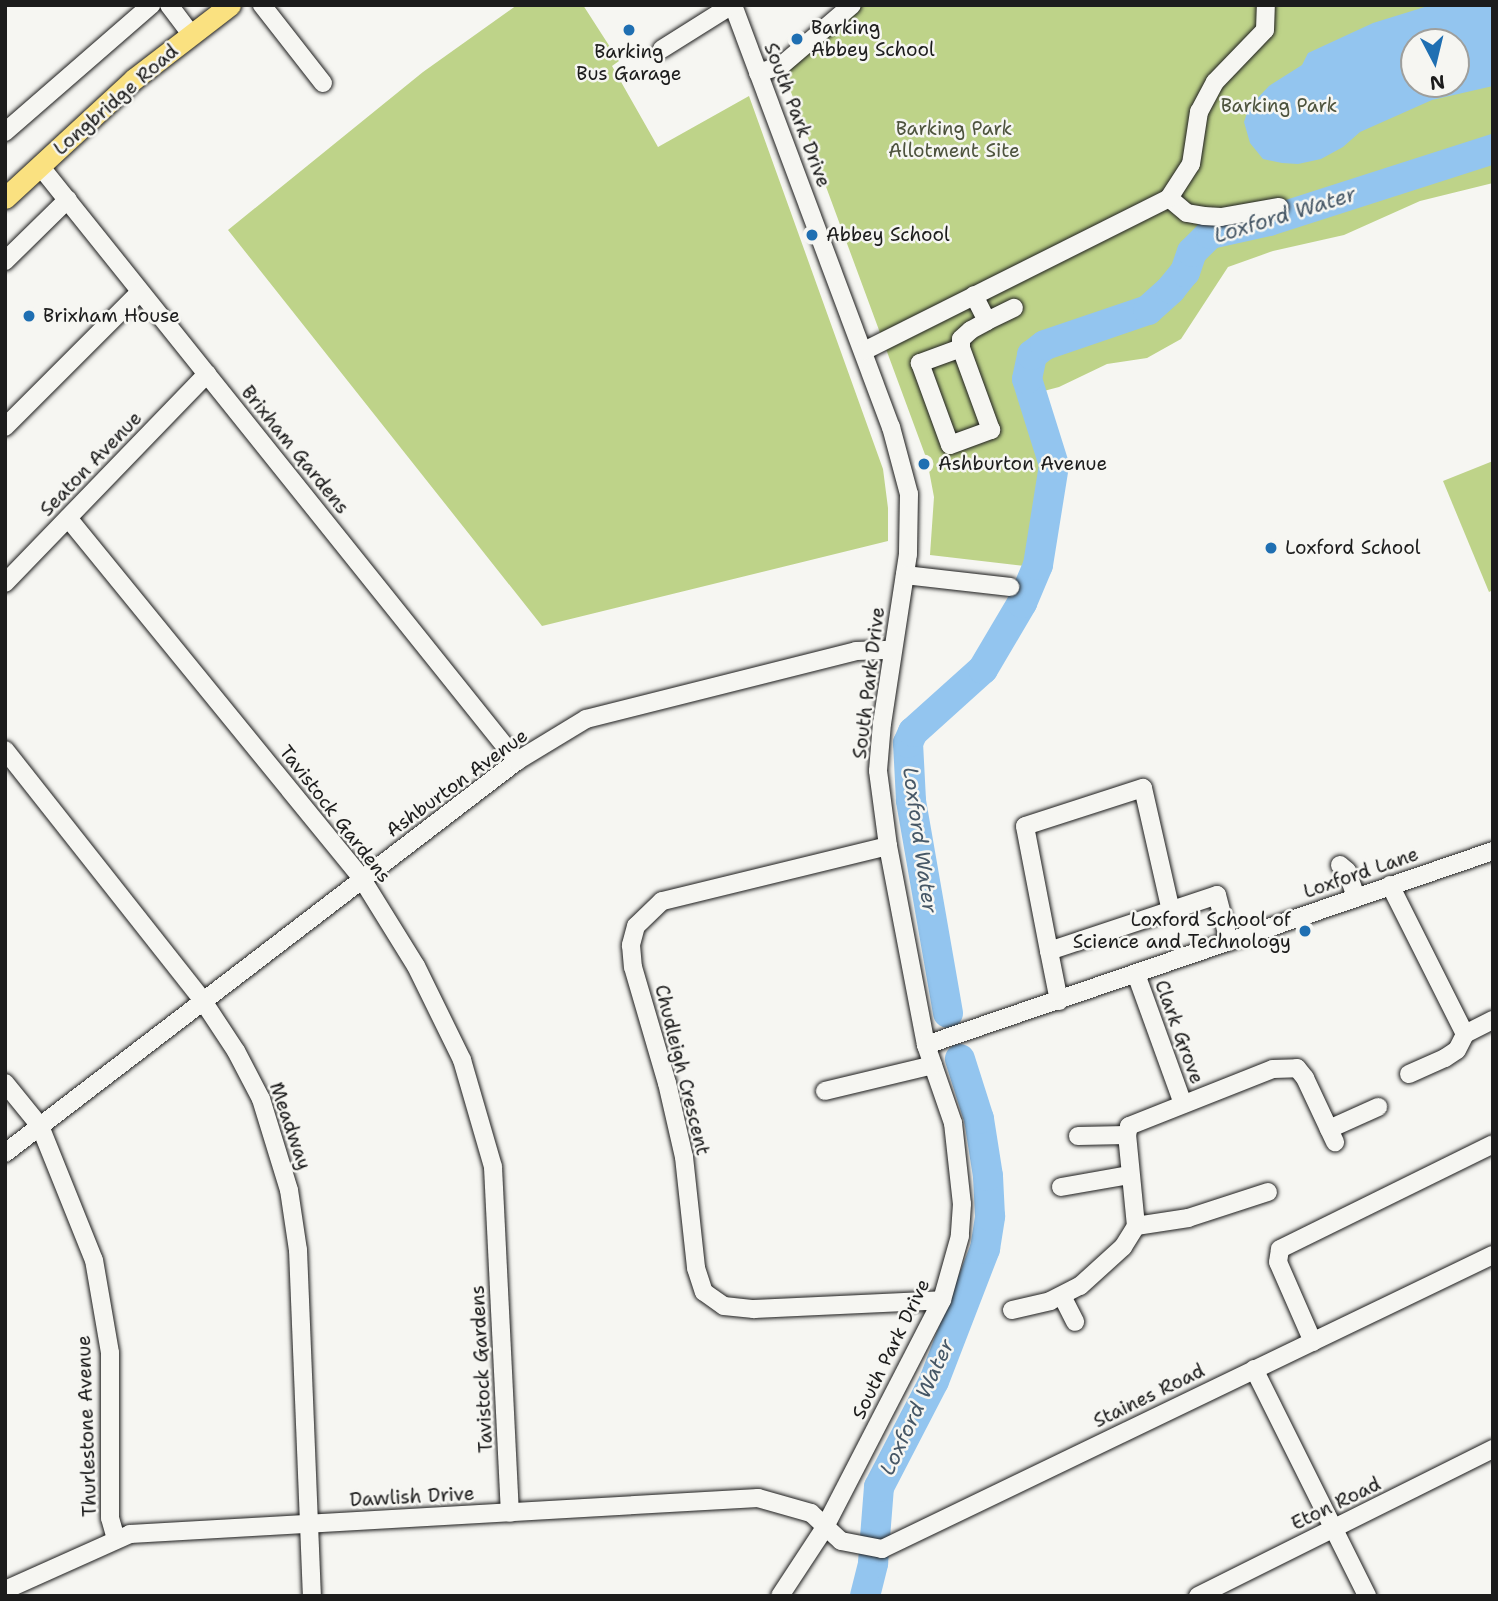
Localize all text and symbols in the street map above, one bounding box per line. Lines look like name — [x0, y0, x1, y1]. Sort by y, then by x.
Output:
place label: Barking Abbey School — [811, 17, 935, 61]
marker: Barking Bus Garage — [621, 22, 637, 38]
north arrow — [1400, 28, 1470, 98]
marker: Barking Abbey School — [789, 31, 805, 47]
street label: Longbridge Road — [49, 40, 183, 160]
street label: South Park Drive — [759, 40, 835, 190]
place label: Barking Bus Garage — [576, 41, 682, 85]
text: N — [1428, 69, 1446, 96]
park label: Barking Park — [1221, 95, 1337, 117]
park label: Barking Park Allotment Site — [888, 118, 1020, 162]
water label: Loxford Water — [1211, 181, 1359, 249]
place label: Abbey School — [826, 224, 950, 246]
marker: Abbey School — [804, 227, 820, 243]
place label: Brixham House — [43, 305, 180, 327]
marker: Brixham House — [21, 308, 37, 324]
street label: Brixham Gardens — [236, 381, 354, 519]
street label: Seaton Avenue — [35, 407, 147, 521]
place label: Ashburton Avenue — [938, 453, 1107, 475]
marker: Ashburton Avenue — [916, 456, 932, 472]
place label: Loxford School — [1285, 537, 1421, 559]
marker: Loxford School — [1263, 540, 1279, 556]
street label: South Park Drive — [848, 606, 890, 760]
street label: Ashburton Avenue — [382, 724, 532, 842]
street label: Tavistock Gardens — [274, 741, 396, 887]
water label: Loxford Water — [897, 765, 943, 915]
street label: Loxford Lane — [1301, 843, 1421, 903]
place label: Loxford School of Science and Technology — [1073, 909, 1291, 953]
marker: Loxford School of Science and Technology — [1297, 923, 1313, 939]
street label: Clark Grove — [1150, 977, 1208, 1087]
street label: Chudleigh Crescent — [650, 982, 714, 1158]
street label: Meadway — [264, 1079, 316, 1173]
street label: South Park Drive — [847, 1275, 935, 1423]
street label: Tavistock Gardens — [466, 1285, 498, 1453]
street label: Thurlestone Avenue — [72, 1335, 102, 1517]
water label: Loxford Water — [874, 1335, 960, 1479]
street label: Staines Road — [1090, 1359, 1208, 1433]
street label: Eton Road — [1288, 1473, 1384, 1535]
street label: Dawlish Drive — [349, 1482, 475, 1512]

